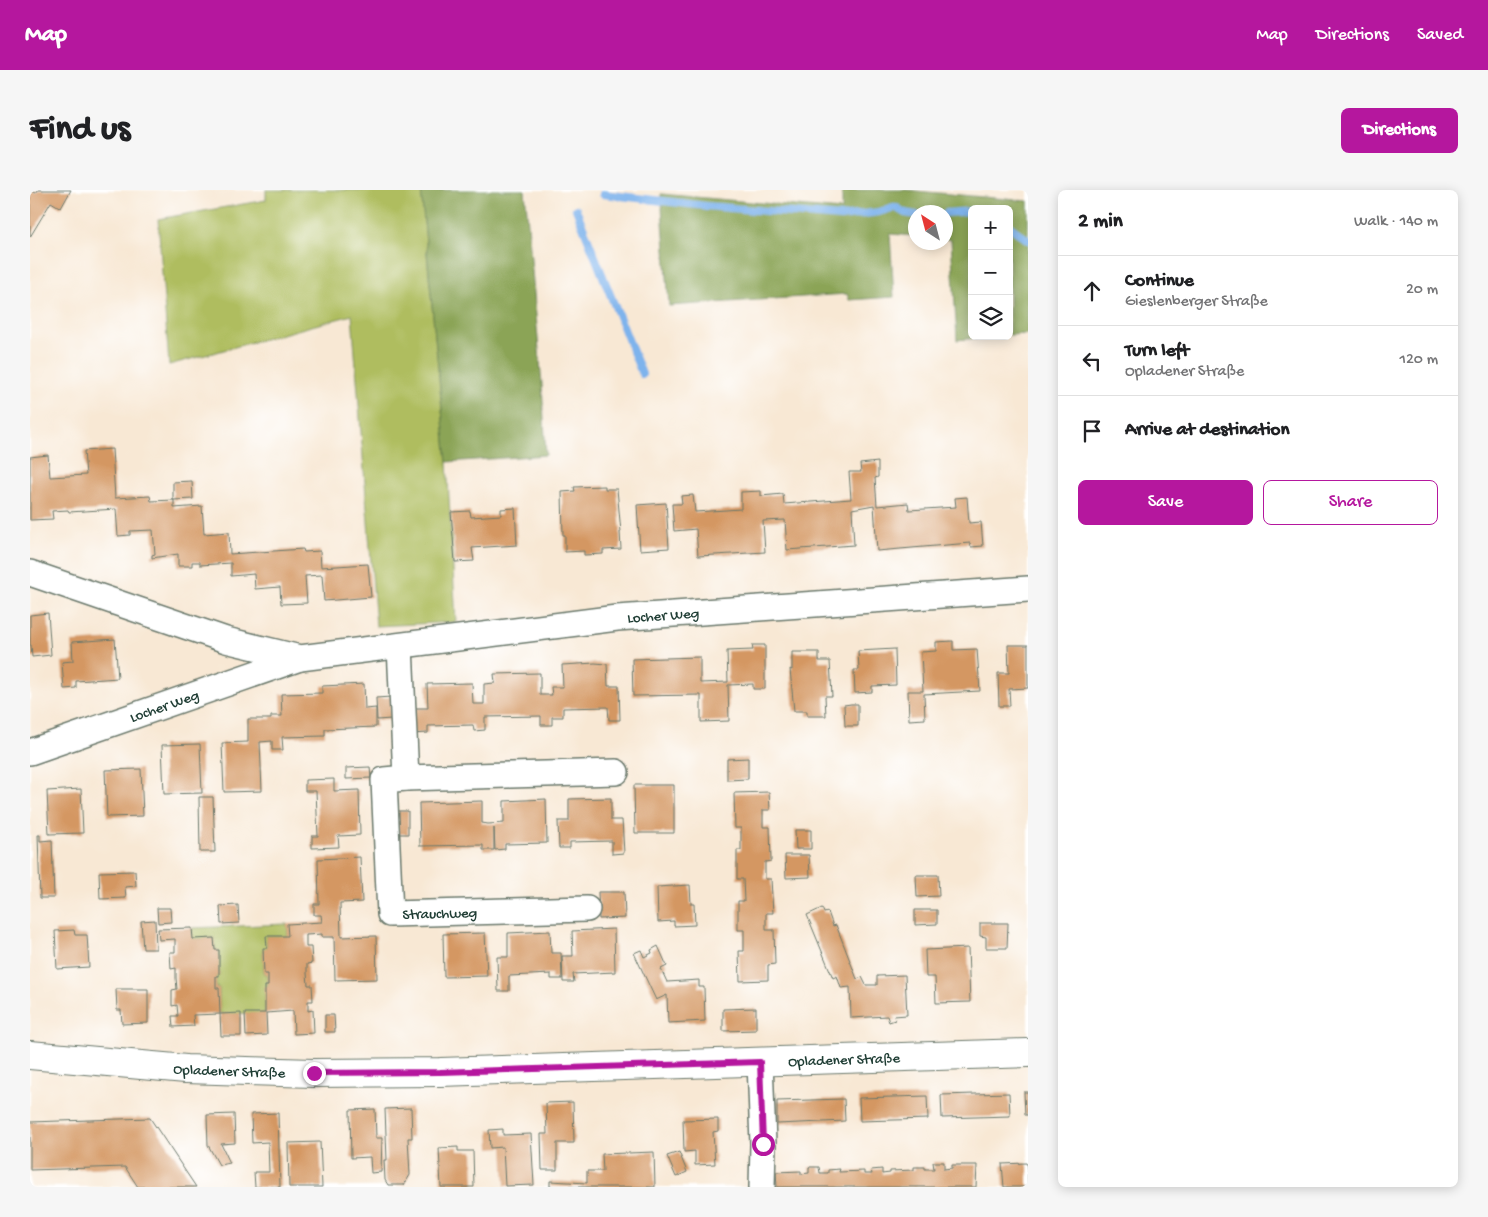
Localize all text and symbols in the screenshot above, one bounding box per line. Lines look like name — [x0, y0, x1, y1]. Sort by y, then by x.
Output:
text: Map — [25, 21, 67, 50]
text: Map — [1256, 25, 1288, 46]
text: Directions — [1316, 25, 1389, 46]
text: Saved — [1417, 25, 1463, 46]
button: Directions — [1341, 108, 1458, 153]
text: Find us — [30, 110, 130, 151]
north arrow — [908, 205, 953, 250]
map controls — [968, 205, 1013, 340]
button: + — [968, 205, 1013, 250]
text: 2 min — [1078, 210, 1123, 235]
text: Walk · 140 m — [1354, 213, 1438, 232]
button: − — [968, 250, 1013, 295]
text: Continue — [1125, 270, 1194, 293]
icon: ahead — [1078, 277, 1106, 305]
text: 20 m — [1406, 281, 1438, 300]
text: Gieslenberger Straße — [1125, 293, 1268, 312]
button: layers — [968, 295, 1013, 340]
text: Turn left — [1125, 340, 1189, 363]
icon: left — [1078, 347, 1106, 375]
text: 120 m — [1399, 351, 1438, 370]
text: Opladener Straße — [1125, 363, 1244, 382]
icon: arrive — [1078, 417, 1106, 445]
text: Arrive at destination — [1125, 419, 1289, 442]
button: Save — [1078, 480, 1253, 525]
button: Share — [1263, 480, 1438, 525]
street label: Locher Weg — [627, 605, 700, 628]
street label: Locher Weg — [128, 687, 202, 728]
street label: Strauchweg — [402, 905, 477, 925]
street label: Opladener Straße — [788, 1050, 901, 1072]
street label: Opladener Straße — [172, 1061, 286, 1083]
route end — [303, 1062, 326, 1085]
route start — [752, 1133, 775, 1156]

